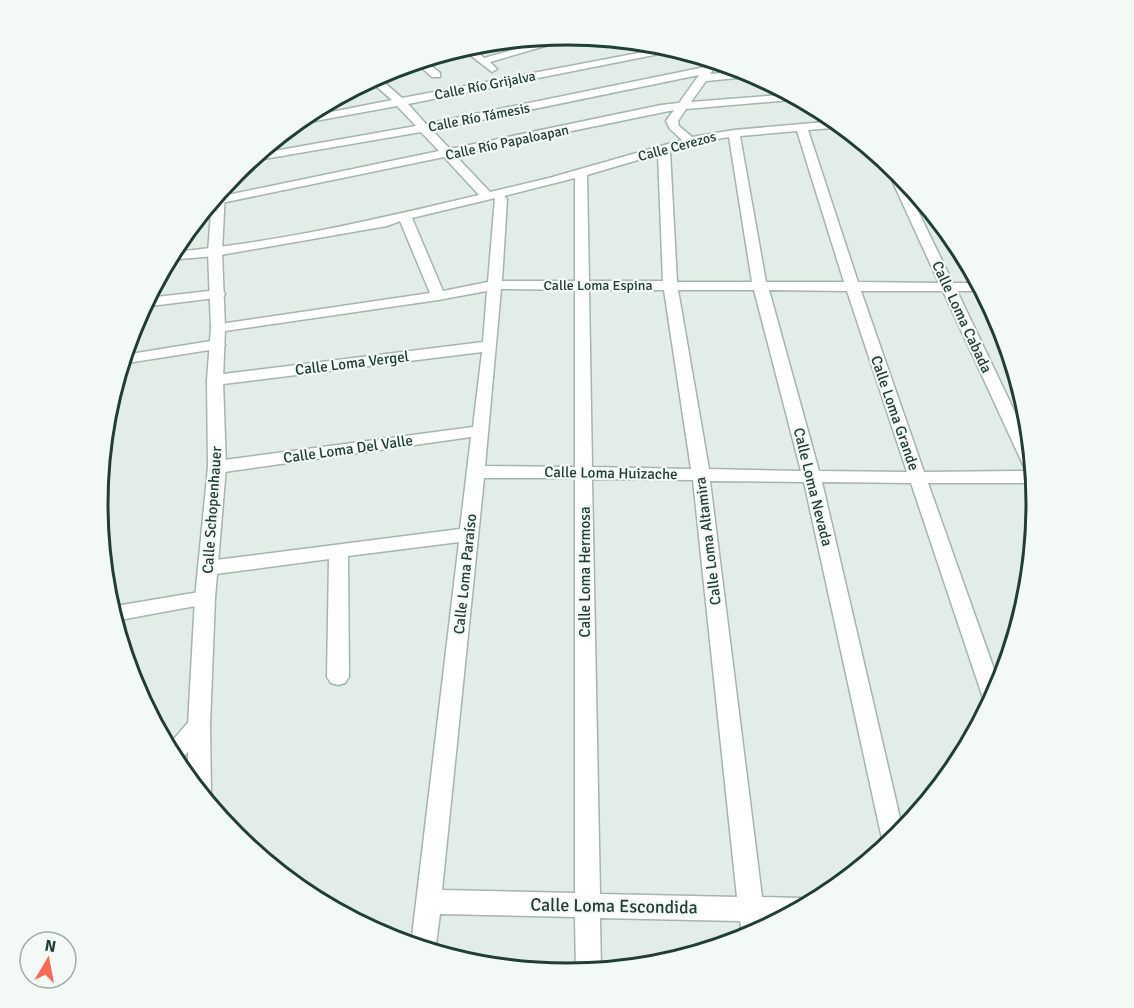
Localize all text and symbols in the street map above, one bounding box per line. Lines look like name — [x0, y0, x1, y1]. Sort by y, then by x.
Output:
street label: Calle Río Grijalva — [433, 67, 537, 104]
street label: Calle Río Támesis — [427, 99, 531, 136]
street label: Calle Río Papaloapan — [444, 121, 570, 164]
street label: Calle Cerezos — [636, 128, 718, 165]
street label: Calle Loma Cabada — [928, 258, 996, 376]
street label: Calle Loma Espina — [543, 277, 653, 294]
street label: Calle Loma Vergel — [294, 347, 410, 379]
street label: Calle Loma Grande — [867, 353, 923, 473]
street label: Calle Loma Nevada — [790, 426, 836, 548]
street label: Calle Loma Del Valle — [282, 431, 414, 467]
street label: Calle Schopenhauer — [199, 445, 225, 574]
street label: Calle Loma Huizache — [544, 463, 678, 483]
street label: Calle Loma Altamira — [691, 476, 725, 606]
street label: Calle Loma Hermosa — [576, 506, 594, 638]
street label: Calle Loma Paraíso — [450, 513, 480, 635]
street label: Calle Loma Escondida — [530, 894, 698, 918]
north arrow — [18, 930, 78, 990]
text: N — [43, 935, 58, 957]

